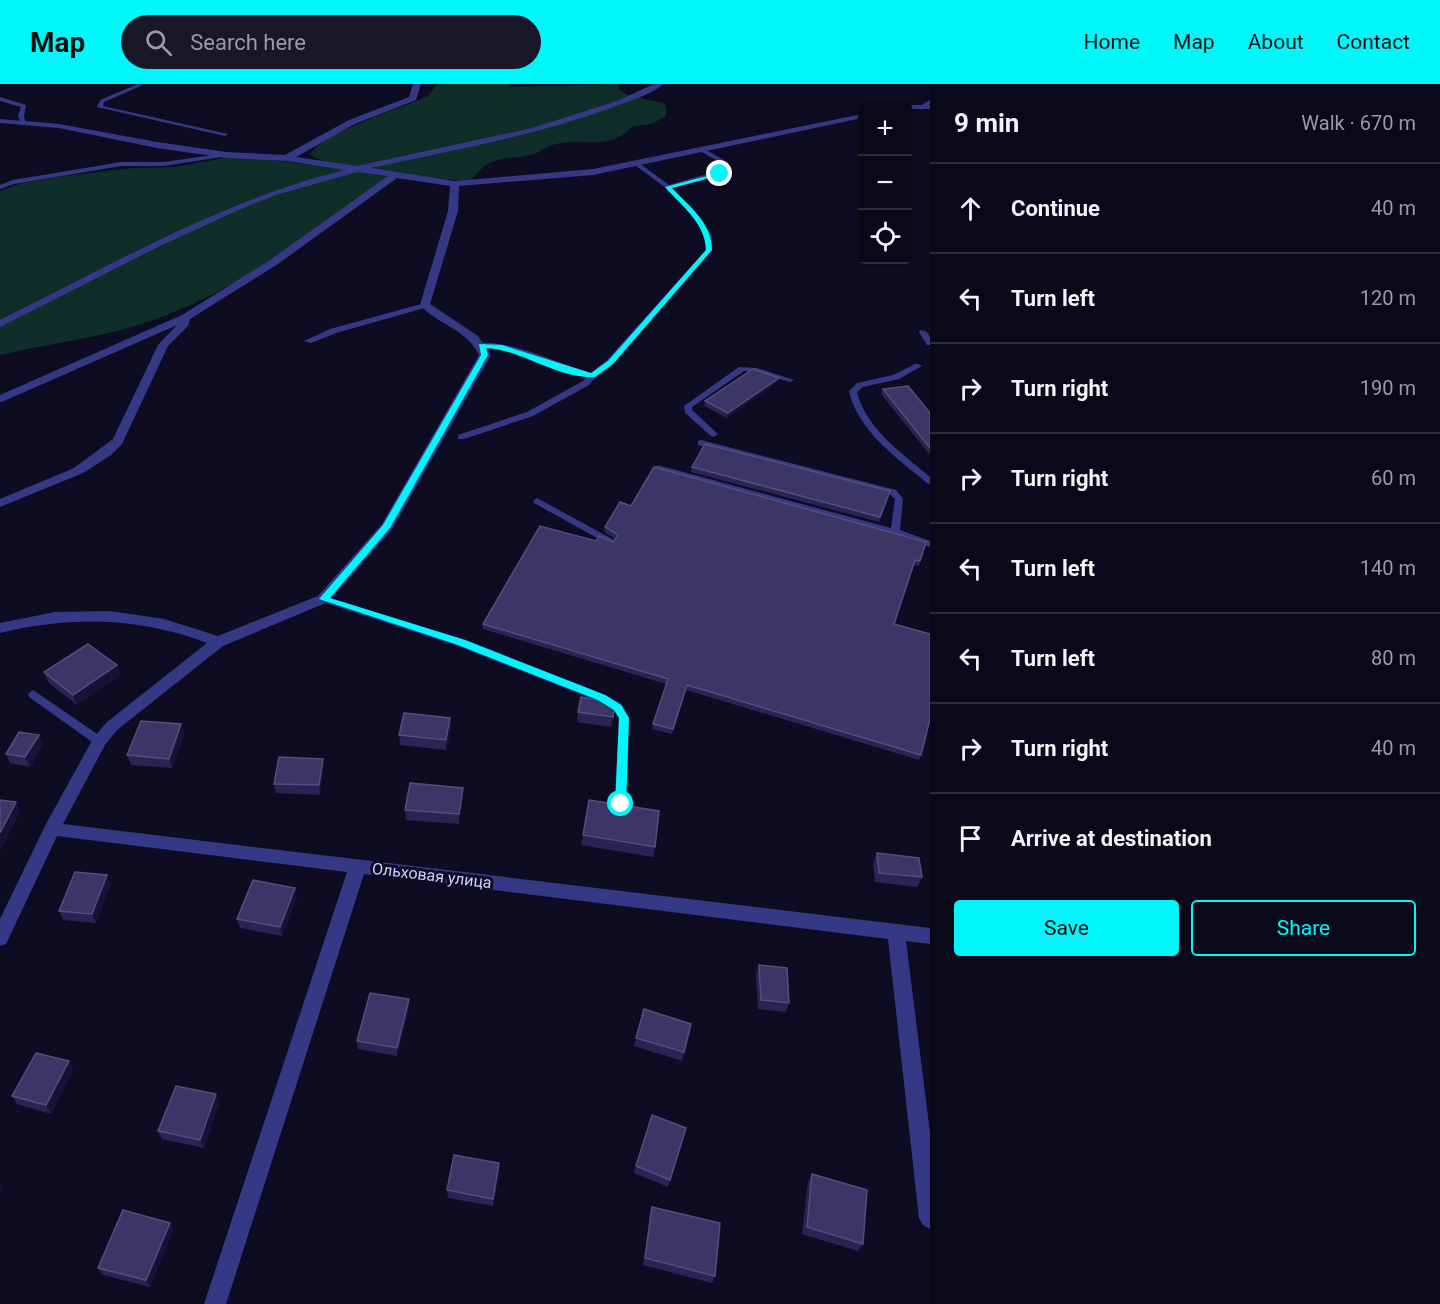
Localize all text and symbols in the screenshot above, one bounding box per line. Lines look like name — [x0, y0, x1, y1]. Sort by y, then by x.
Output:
search box — [121, 15, 541, 69]
text: Map — [30, 26, 85, 59]
icon: search — [142, 26, 175, 59]
text: Search here — [190, 30, 306, 55]
text: Home — [1084, 30, 1140, 54]
text: Map — [1173, 30, 1215, 54]
text: About — [1248, 30, 1304, 54]
text: Contact — [1337, 30, 1410, 54]
map controls — [858, 102, 912, 264]
button: + — [858, 102, 912, 156]
text: 9 min — [954, 108, 1019, 138]
text: Walk · 670 m — [1301, 111, 1416, 135]
button: − — [858, 156, 912, 210]
route end — [706, 160, 732, 186]
icon: ahead — [954, 192, 987, 225]
text: Continue — [1011, 196, 1100, 221]
text: 40 m — [1371, 196, 1416, 220]
button: locate — [858, 210, 912, 264]
icon: left — [954, 282, 987, 315]
text: Turn left — [1011, 286, 1095, 311]
text: 120 m — [1360, 286, 1416, 310]
icon: right — [954, 372, 987, 405]
text: Turn right — [1011, 376, 1108, 401]
text: 190 m — [1360, 376, 1416, 400]
icon: right — [954, 462, 987, 495]
text: Turn right — [1011, 466, 1108, 491]
text: 60 m — [1371, 466, 1416, 490]
icon: left — [954, 552, 987, 585]
text: Turn left — [1011, 556, 1095, 581]
text: 140 m — [1360, 556, 1416, 580]
icon: left — [954, 642, 987, 675]
text: Turn left — [1011, 646, 1095, 671]
text: 80 m — [1371, 646, 1416, 670]
icon: right — [954, 732, 987, 765]
text: Turn right — [1011, 736, 1108, 761]
text: 40 m — [1371, 736, 1416, 760]
route start — [607, 790, 633, 816]
icon: arrive — [954, 822, 987, 855]
text: Arrive at destination — [1011, 826, 1212, 851]
street label: Ольховая улица — [371, 859, 493, 892]
button: Save — [954, 900, 1179, 956]
button: Share — [1191, 900, 1416, 956]

